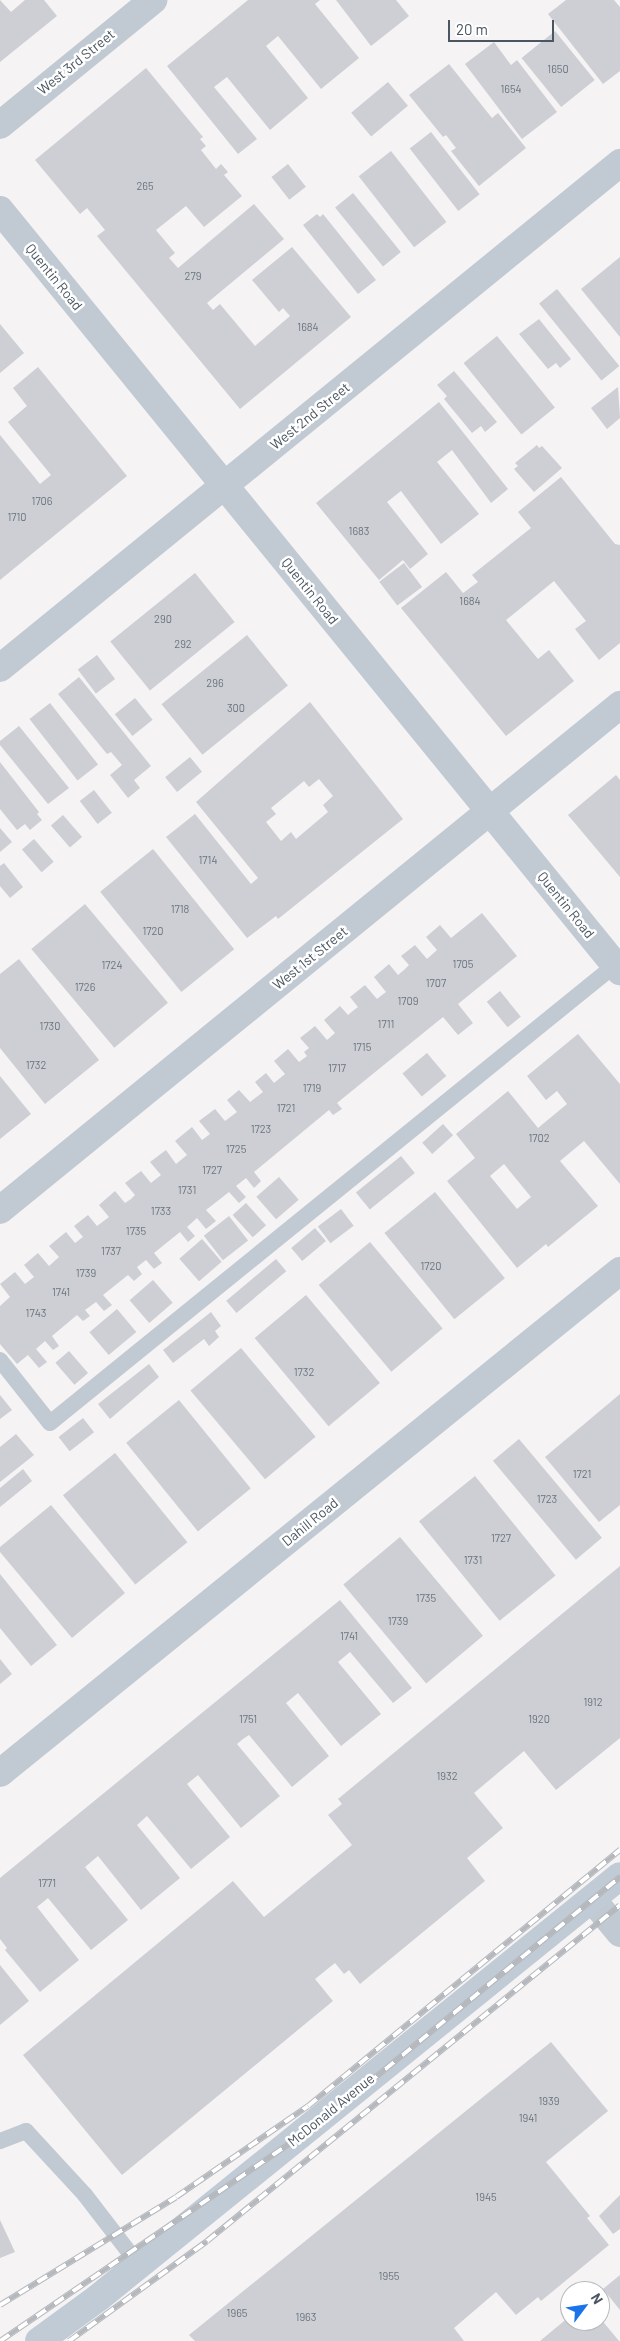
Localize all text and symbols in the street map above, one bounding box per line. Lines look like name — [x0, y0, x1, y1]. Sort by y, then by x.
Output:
scale bar — [450, 10, 556, 42]
text: 20 m — [456, 20, 488, 38]
street label: West 3rd Street — [34, 26, 118, 98]
house number: 1650 — [547, 62, 569, 76]
house number: 1654 — [500, 82, 522, 96]
house number: 265 — [136, 179, 154, 193]
street label: Quentin Road — [22, 240, 86, 314]
house number: 279 — [185, 269, 201, 283]
house number: 1684 — [297, 320, 319, 334]
street label: West 2nd Street — [267, 379, 353, 453]
house number: 1706 — [32, 494, 52, 508]
house number: 1710 — [7, 510, 27, 524]
house number: 1683 — [349, 524, 369, 538]
street label: Quentin Road — [278, 554, 342, 628]
house number: 1684 — [459, 594, 481, 608]
house number: 290 — [154, 612, 172, 626]
house number: 292 — [174, 637, 192, 651]
house number: 296 — [206, 676, 224, 690]
house number: 300 — [227, 701, 245, 715]
house number: 1714 — [199, 853, 217, 867]
street label: Quentin Road — [534, 868, 598, 942]
house number: 1718 — [171, 902, 189, 916]
street label: West 1st Street — [269, 923, 351, 993]
house number: 1720 — [142, 924, 164, 938]
house number: 1705 — [453, 957, 473, 971]
house number: 1724 — [101, 958, 123, 972]
house number: 1707 — [426, 976, 446, 990]
house number: 1726 — [75, 980, 95, 994]
house number: 1709 — [398, 994, 418, 1008]
house number: 1711 — [378, 1017, 394, 1031]
house number: 1730 — [40, 1019, 60, 1033]
house number: 1715 — [353, 1040, 371, 1054]
house number: 1732 — [26, 1058, 46, 1072]
house number: 1717 — [328, 1061, 346, 1075]
house number: 1719 — [303, 1081, 321, 1095]
house number: 1721 — [277, 1101, 295, 1115]
house number: 1723 — [251, 1122, 271, 1136]
house number: 1702 — [528, 1131, 550, 1145]
house number: 1725 — [226, 1142, 246, 1156]
house number: 1727 — [202, 1163, 222, 1177]
house number: 1731 — [178, 1183, 196, 1197]
house number: 1733 — [151, 1204, 171, 1218]
house number: 1735 — [126, 1224, 146, 1238]
house number: 1737 — [101, 1244, 121, 1258]
house number: 1720 — [420, 1259, 442, 1273]
house number: 1739 — [76, 1266, 96, 1280]
house number: 1741 — [52, 1285, 70, 1299]
house number: 1743 — [26, 1306, 46, 1320]
house number: 1732 — [294, 1365, 314, 1379]
house number: 1721 — [573, 1467, 591, 1481]
house number: 1723 — [537, 1492, 557, 1506]
street label: Dahill Road — [279, 1494, 341, 1550]
house number: 1727 — [491, 1531, 511, 1545]
house number: 1731 — [464, 1553, 482, 1567]
house number: 1735 — [416, 1591, 436, 1605]
house number: 1739 — [388, 1614, 408, 1628]
house number: 1741 — [340, 1629, 358, 1643]
house number: 1912 — [583, 1695, 603, 1709]
house number: 1751 — [239, 1712, 257, 1726]
house number: 1920 — [528, 1712, 550, 1726]
house number: 1932 — [436, 1769, 458, 1783]
house number: 1771 — [38, 1876, 56, 1890]
street label: McDonald Avenue — [284, 2070, 378, 2150]
house number: 1939 — [539, 2094, 559, 2108]
house number: 1941 — [519, 2111, 537, 2125]
house number: 1945 — [475, 2190, 497, 2204]
house number: 1955 — [379, 2269, 399, 2283]
north arrow — [560, 2281, 610, 2331]
text: N — [588, 2290, 607, 2307]
house number: 1965 — [227, 2306, 247, 2320]
house number: 1963 — [296, 2310, 316, 2324]

